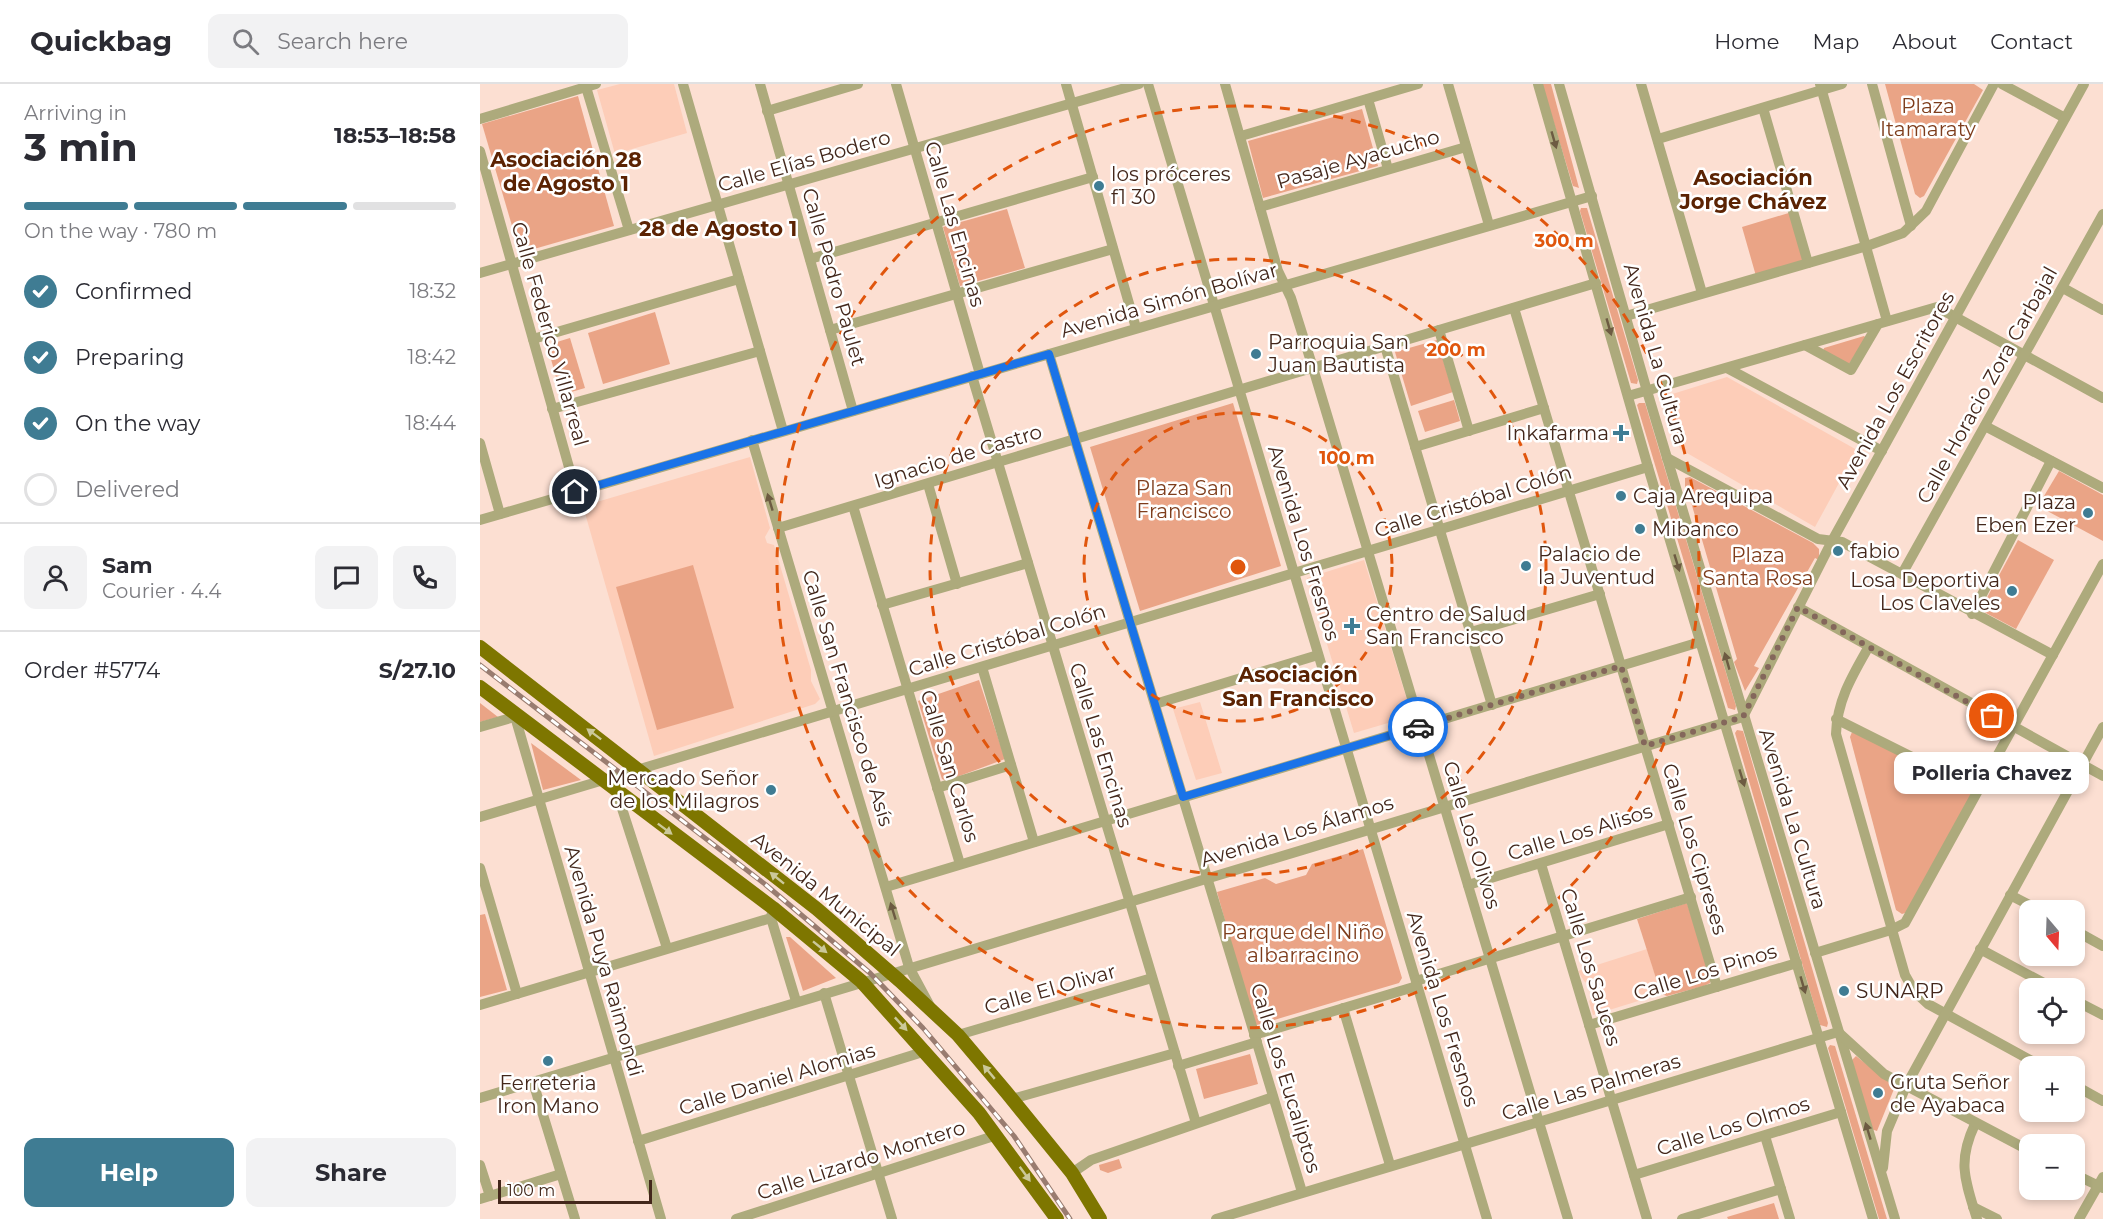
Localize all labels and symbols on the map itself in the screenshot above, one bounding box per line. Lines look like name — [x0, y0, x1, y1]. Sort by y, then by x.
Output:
park label: Plaza Itamaraty — [1880, 94, 1976, 141]
street label: Pasaje Ayacucho — [1274, 124, 1442, 194]
street label: Calle Elías Bodero — [715, 125, 893, 197]
one-way arrow — [1550, 131, 1559, 149]
street label: Calle Las Encinas — [920, 139, 990, 310]
district label: Asociación 28 de Agosto 1 — [489, 147, 642, 196]
place label: los próceres f1 30 — [1111, 162, 1231, 209]
district label: Asociación Jorge Chávez — [1678, 165, 1827, 214]
marker: los próceres f1 30 — [1092, 179, 1106, 193]
street label: Calle Pedro Paulet — [797, 185, 871, 369]
district label: 28 de Agosto 1 — [639, 216, 797, 241]
street label: Calle Federico Villarreal — [506, 219, 594, 449]
text: 300 m — [1533, 230, 1594, 252]
street label: Avenida Simón Bolívar — [1058, 257, 1280, 343]
street label: Avenida La Cultura — [1619, 260, 1693, 448]
street label: Calle Horacio Zora Carbajal — [1912, 262, 2062, 508]
street label: Avenida Los Escritores — [1831, 287, 1959, 493]
one-way arrow — [1605, 318, 1614, 336]
place label: Parroquia San Juan Bautista — [1267, 330, 1409, 377]
text: 200 m — [1426, 339, 1486, 361]
marker: Parroquia San Juan Bautista — [1249, 347, 1263, 361]
street label: Ignacio de Castro — [871, 419, 1045, 493]
place label: Inkafarma — [1507, 421, 1609, 445]
marker: Inkafarma — [1614, 426, 1628, 440]
street label: Avenida Los Fresnos — [1263, 442, 1345, 644]
text: 100 m — [1319, 447, 1375, 469]
street label: Calle Cristóbal Colón — [1371, 460, 1575, 542]
pin — [549, 466, 600, 517]
park label: Plaza San Francisco — [1136, 476, 1232, 523]
place label: Caja Arequipa — [1633, 484, 1773, 508]
marker: Caja Arequipa — [1614, 489, 1628, 503]
place label: Plaza Eben Ezer — [1975, 490, 2076, 537]
one-way arrow — [765, 493, 774, 511]
marker: Plaza Eben Ezer — [2081, 506, 2095, 520]
place label: Mibanco — [1652, 517, 1739, 541]
marker: Mibanco — [1633, 522, 1647, 536]
place label: fabio — [1850, 539, 1900, 563]
place label: Palacio de la Juventud — [1538, 542, 1655, 589]
park label: Plaza Santa Rosa — [1703, 543, 1813, 590]
marker: fabio — [1831, 544, 1845, 558]
one-way arrow — [1673, 554, 1682, 572]
centre of rings — [1228, 557, 1248, 577]
marker: Palacio de la Juventud — [1519, 559, 1533, 573]
street label: Calle San Francisco de Asís — [798, 567, 899, 829]
place label: Losa Deportiva Los Claveles — [1850, 568, 2000, 615]
marker: Losa Deportiva Los Claveles — [2005, 584, 2019, 598]
street label: Calle Cristóbal Colón — [905, 599, 1109, 681]
place label: Centro de Salud San Francisco — [1366, 602, 1526, 649]
marker: Centro de Salud San Francisco — [1343, 617, 1361, 635]
one-way arrow — [1722, 652, 1731, 670]
street label: Calle Las Encinas — [1065, 660, 1138, 830]
district label: Asociación San Francisco — [1222, 662, 1374, 711]
street label: Calle San Carlos — [915, 687, 985, 845]
pin — [1966, 690, 2017, 741]
courier — [1388, 697, 1448, 757]
street label: Avenida La Cultura — [1754, 726, 1832, 912]
one-way arrow — [587, 728, 602, 740]
callout: Polleria Chavez — [1894, 752, 2090, 794]
street label: Calle Los Olivos — [1438, 758, 1506, 912]
street label: Calle Los Cipreses — [1658, 761, 1733, 938]
place label: Mercado Señor de los Milagros — [607, 766, 759, 813]
one-way arrow — [1738, 769, 1747, 787]
marker: Mercado Señor de los Milagros — [764, 783, 778, 797]
street label: Avenida Los Álamos — [1198, 790, 1396, 872]
street label: Calle Los Alisos — [1505, 798, 1656, 865]
one-way arrow — [658, 822, 673, 834]
street label: Avenida Municipal — [747, 827, 905, 961]
street label: Avenida Puya Raimondi — [560, 843, 648, 1079]
one-way arrow — [769, 872, 785, 885]
street label: Calle Los Sauces — [1556, 885, 1626, 1049]
north arrow — [2019, 900, 2085, 966]
one-way arrow — [888, 901, 897, 919]
street label: Avenida Los Fresnos — [1402, 908, 1484, 1110]
park label: Parque del Niño albarracino — [1222, 920, 1384, 967]
street label: Calle Los Pinos — [1630, 939, 1780, 1005]
one-way arrow — [812, 940, 828, 953]
street label: Calle El Olivar — [981, 959, 1119, 1019]
one-way arrow — [1799, 976, 1808, 994]
place label: SUNARP — [1856, 979, 1944, 1003]
street label: Calle Los Eucaliptos — [1246, 980, 1326, 1176]
marker: SUNARP — [1837, 984, 1851, 998]
one-way arrow — [894, 1016, 907, 1031]
street label: Calle Daniel Alomias — [676, 1038, 878, 1120]
street label: Calle Las Palmeras — [1499, 1048, 1684, 1126]
marker: Ferreteria Iron Mano — [541, 1054, 555, 1068]
one-way arrow — [983, 1065, 996, 1080]
place label: Gruta Señor de Ayabaca — [1890, 1070, 2010, 1117]
place label: Ferreteria Iron Mano — [497, 1071, 599, 1118]
marker: Gruta Señor de Ayabaca — [1871, 1086, 1885, 1100]
street label: Calle Los Olmos — [1654, 1091, 1813, 1161]
street label: Calle Lizardo Montero — [754, 1115, 968, 1205]
one-way arrow — [1863, 1122, 1872, 1140]
one-way arrow — [1019, 1166, 1031, 1182]
scale bar — [498, 1177, 652, 1204]

